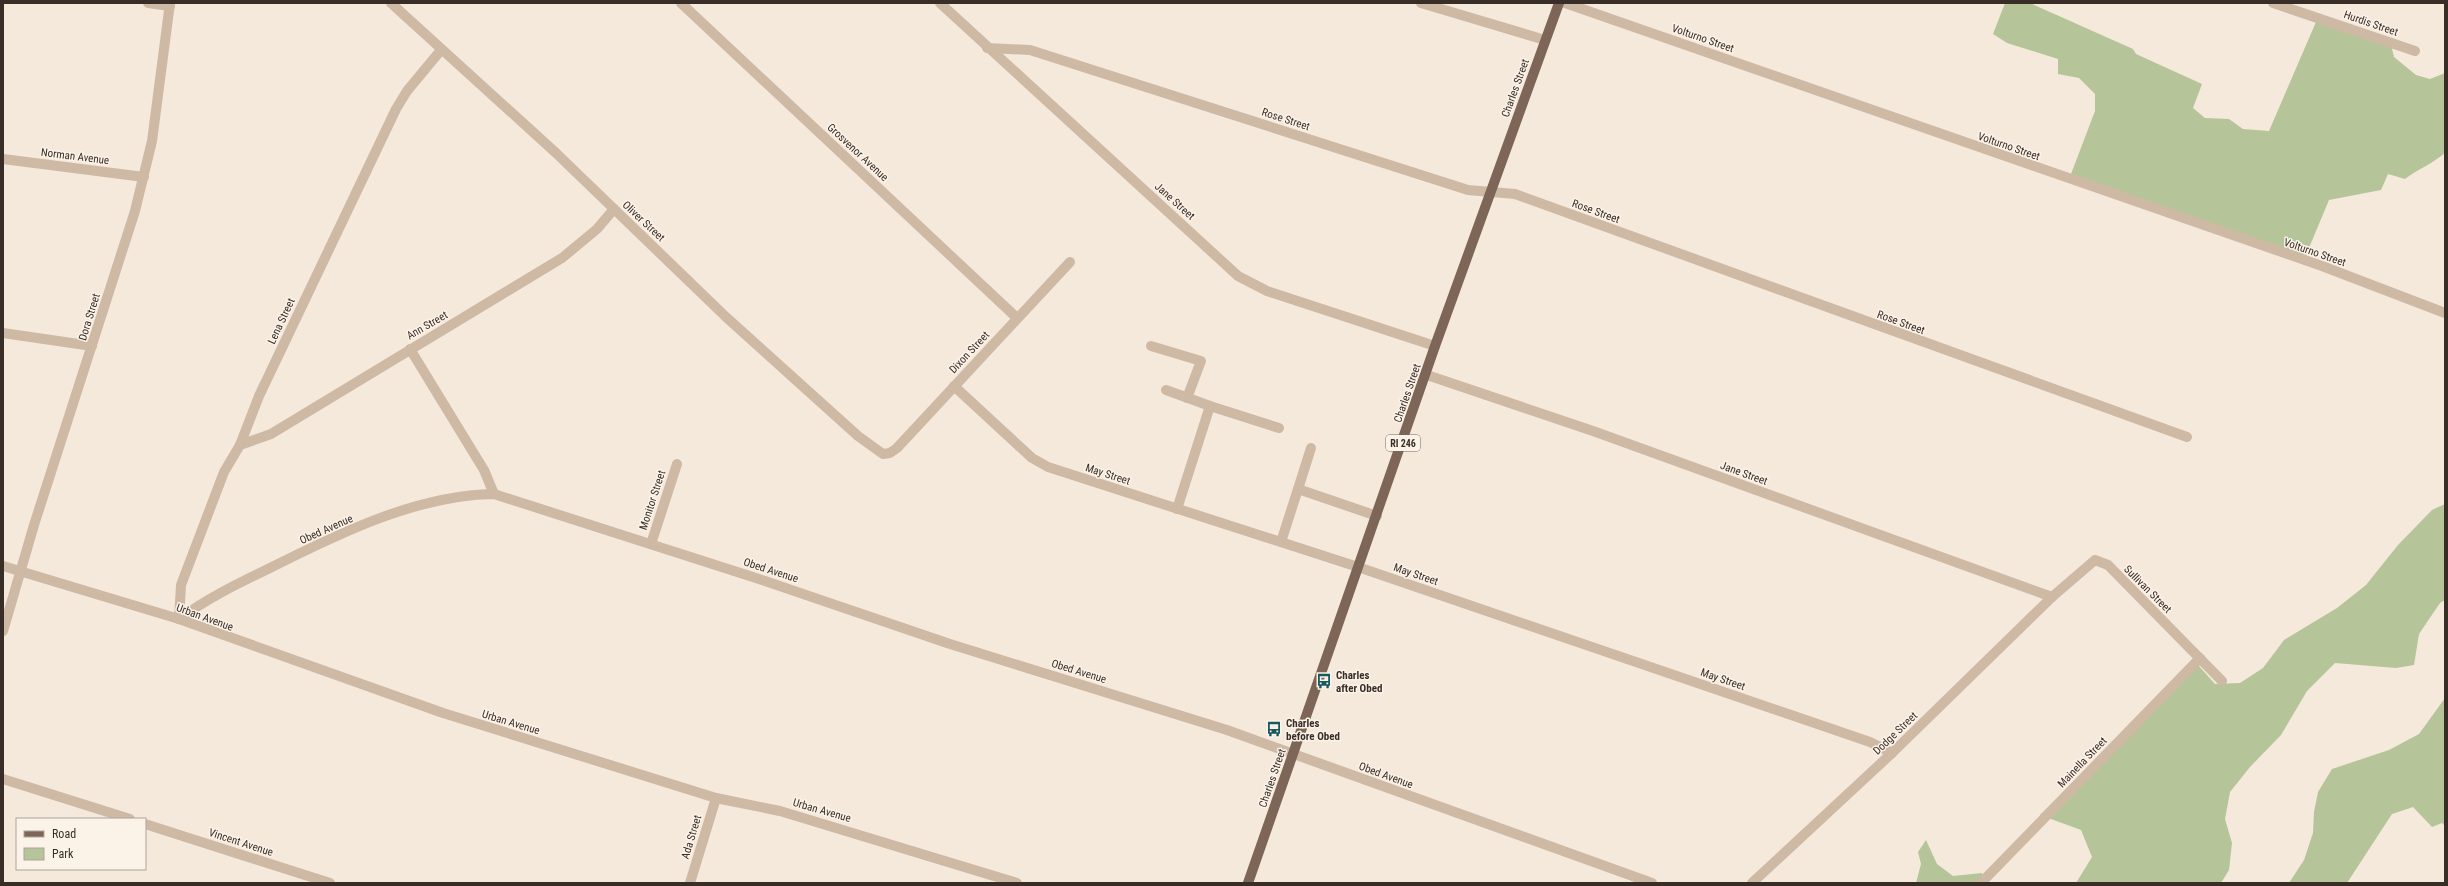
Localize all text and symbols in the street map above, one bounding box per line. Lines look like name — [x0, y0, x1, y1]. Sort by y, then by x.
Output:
street label: Hurdis Street — [2342, 8, 2400, 39]
street label: Volturno Street — [1670, 22, 1736, 55]
street label: Charles Street — [1499, 57, 1532, 119]
street label: Rose Street — [1260, 106, 1312, 133]
street label: Grosvenor Avenue — [825, 121, 891, 184]
street label: Volturno Street — [1976, 130, 2042, 163]
street label: Norman Avenue — [40, 146, 110, 167]
street label: Jane Street — [1152, 180, 1197, 223]
street label: Rose Street — [1570, 197, 1621, 226]
street label: Oliver Street — [620, 199, 668, 244]
street label: Volturno Street — [2282, 236, 2348, 269]
street label: Dora Street — [76, 292, 103, 342]
street label: Lena Street — [265, 296, 298, 346]
street label: Ann Street — [404, 308, 450, 342]
street label: Rose Street — [1875, 308, 1926, 337]
street label: Dixon Street — [947, 329, 992, 376]
street label: Charles Street — [1391, 362, 1424, 424]
road number: RI 246 — [1386, 435, 1420, 451]
street label: Jane Street — [1718, 459, 1769, 488]
street label: May Street — [1084, 461, 1132, 488]
street label: Monitor Street — [637, 469, 668, 532]
street label: Obed Avenue — [298, 512, 355, 547]
street label: Obed Avenue — [742, 556, 800, 585]
street label: May Street — [1392, 561, 1440, 588]
street label: Sullivan Street — [2121, 563, 2174, 616]
street label: Urban Avenue — [175, 601, 235, 634]
street label: Obed Avenue — [1050, 657, 1108, 686]
street label: May Street — [1699, 666, 1747, 693]
place label: Charles after Obed — [1336, 669, 1382, 695]
bus stop icon: Charles after Obed — [1315, 672, 1333, 690]
street label: Urban Avenue — [480, 708, 541, 737]
street label: Dodge Street — [1871, 709, 1920, 758]
place label: Charles before Obed — [1286, 717, 1340, 743]
bus stop icon: Charles before Obed — [1265, 720, 1283, 738]
street label: Mainella Street — [2055, 734, 2110, 790]
street label: Charles Street — [1256, 747, 1289, 809]
street label: Obed Avenue — [1357, 760, 1415, 791]
street label: Urban Avenue — [791, 796, 852, 825]
street label: Ada Street — [679, 814, 704, 861]
legend — [16, 818, 146, 870]
street label: Vincent Avenue — [207, 826, 275, 859]
text: Road — [52, 827, 76, 841]
text: Park — [52, 847, 74, 861]

